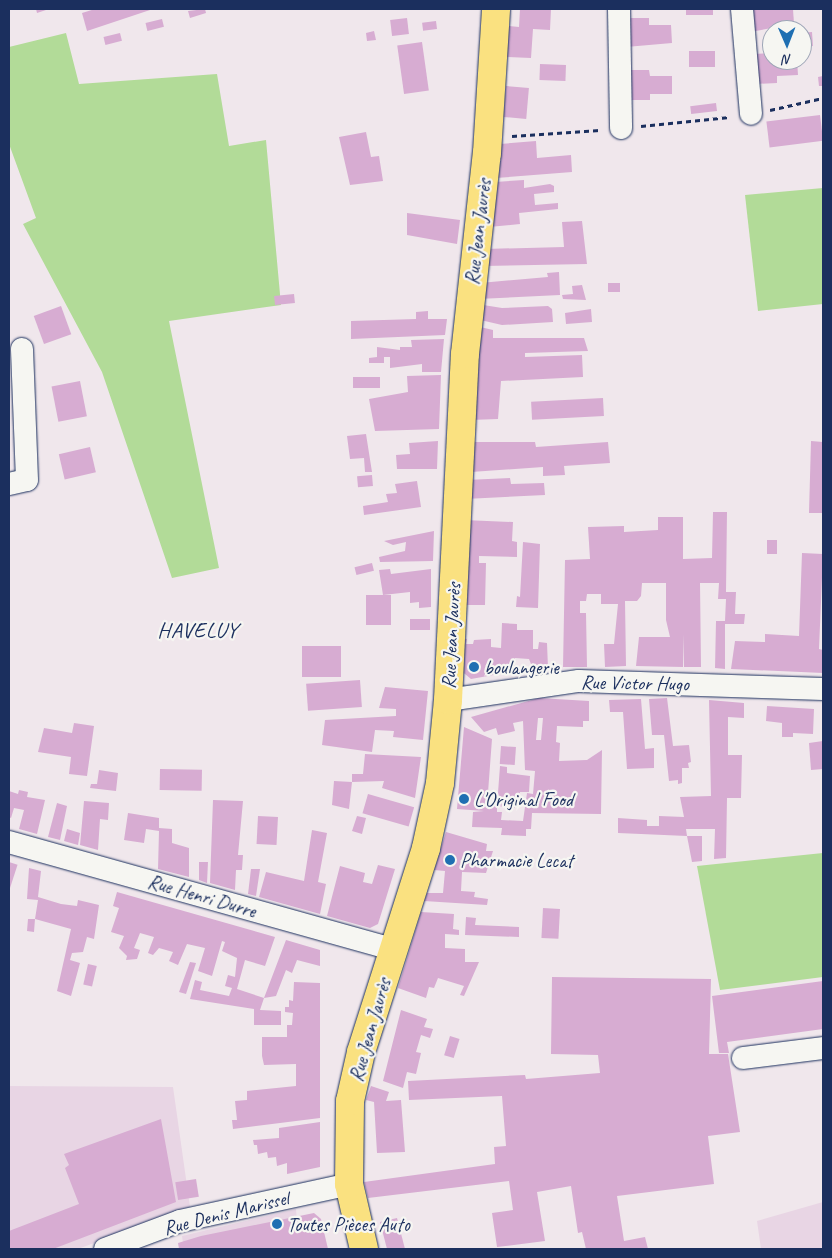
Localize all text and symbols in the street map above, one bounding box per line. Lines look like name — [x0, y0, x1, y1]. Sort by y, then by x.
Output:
north arrow — [762, 20, 812, 70]
text: N — [783, 51, 792, 68]
street label: Rue Jean Jaurès — [460, 178, 496, 286]
street label: Rue Jean Jaurès — [436, 583, 466, 689]
district label: HAVELUY — [156, 618, 240, 644]
place label: boulangerie — [484, 655, 559, 679]
marker: boulangerie — [468, 661, 480, 673]
street label: Rue Victor Hugo — [581, 670, 689, 696]
place label: L'Original Food — [474, 787, 573, 811]
marker: L'Original Food — [458, 793, 470, 805]
place label: Pharmacie Lecat — [460, 848, 573, 872]
marker: Pharmacie Lecat — [444, 854, 456, 866]
street label: Rue Henri Durre — [145, 869, 259, 923]
street label: Rue Jean Jaurès — [344, 976, 396, 1084]
street label: Rue Denis Marissel — [160, 1186, 292, 1240]
place label: Toutes Pièces Auto — [287, 1212, 409, 1236]
marker: Toutes Pièces Auto — [271, 1218, 283, 1230]

